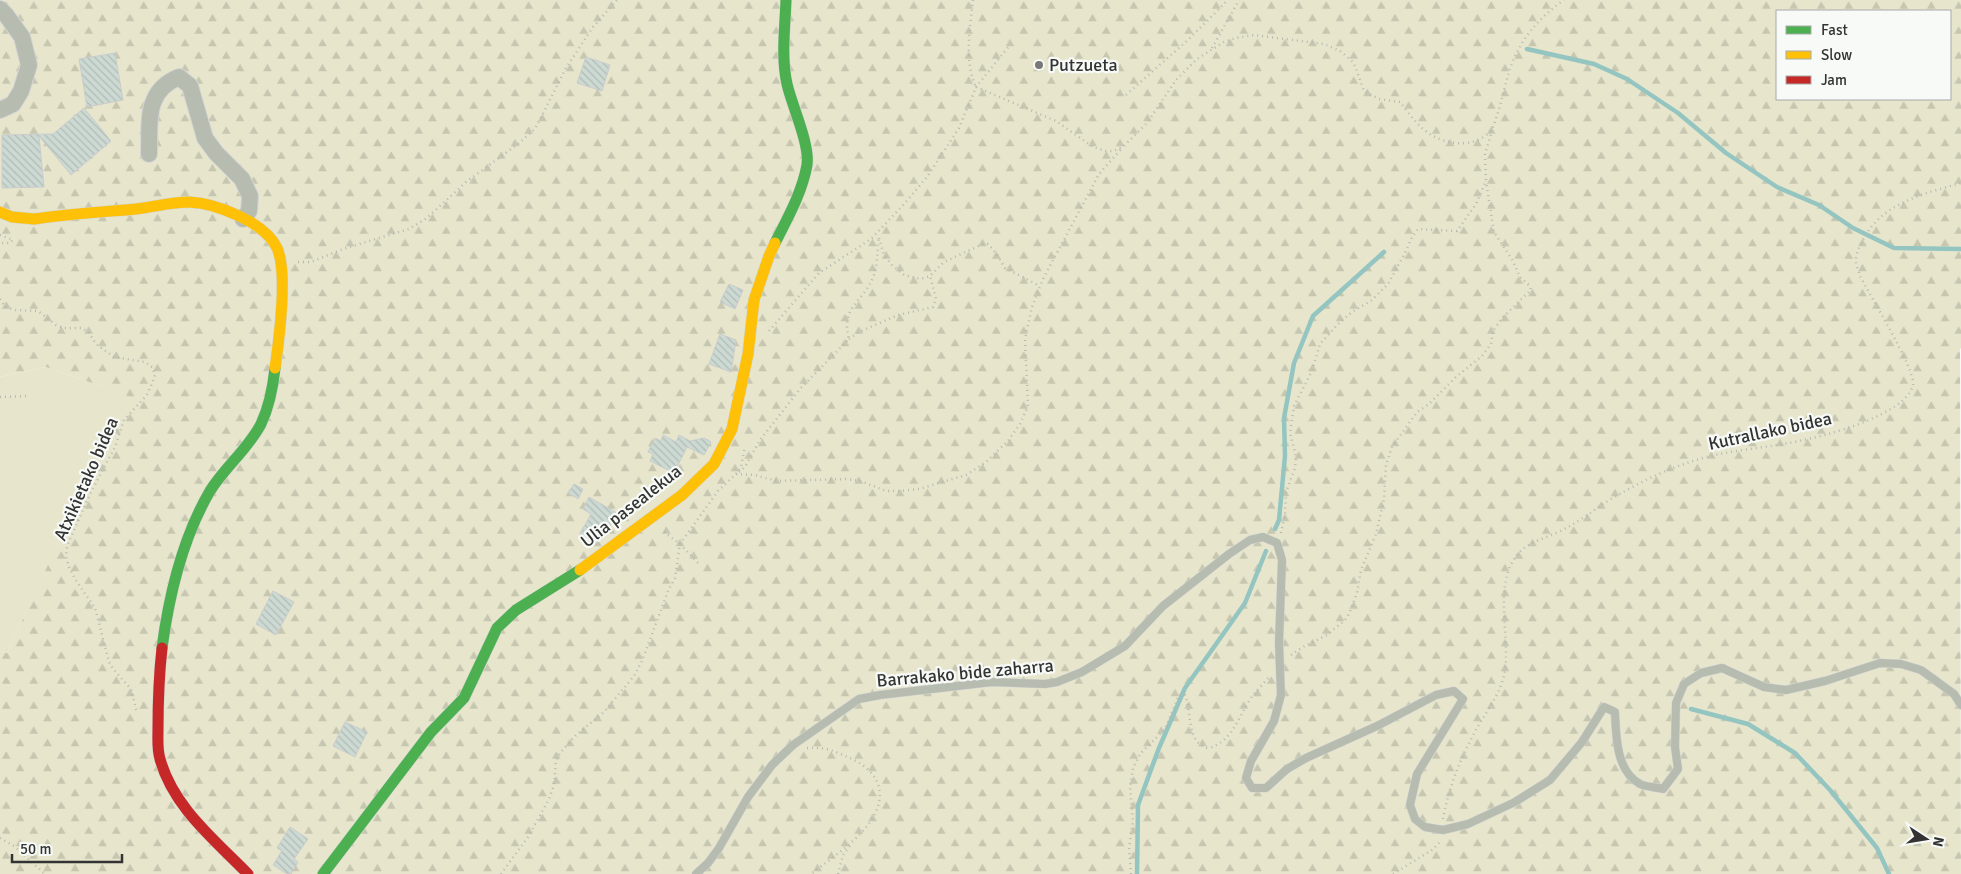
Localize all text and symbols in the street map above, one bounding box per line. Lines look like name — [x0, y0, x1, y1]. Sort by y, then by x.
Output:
legend — [1776, 10, 1951, 100]
text: Fast — [1821, 21, 1848, 39]
text: Slow — [1821, 46, 1852, 64]
place label: Putzueta — [1049, 54, 1118, 76]
marker: Putzueta — [1033, 59, 1045, 71]
text: Jam — [1821, 71, 1847, 89]
street label: Kutrallako bidea — [1706, 407, 1834, 455]
street label: Atxikietako bidea — [49, 414, 123, 544]
street label: Ulia pasealekua — [576, 460, 686, 552]
street label: Barrakako bide zaharra — [876, 654, 1054, 692]
north arrow — [1901, 814, 1951, 864]
scale bar — [12, 832, 122, 864]
text: N — [1929, 835, 1948, 848]
text: 50 m — [20, 840, 51, 858]

